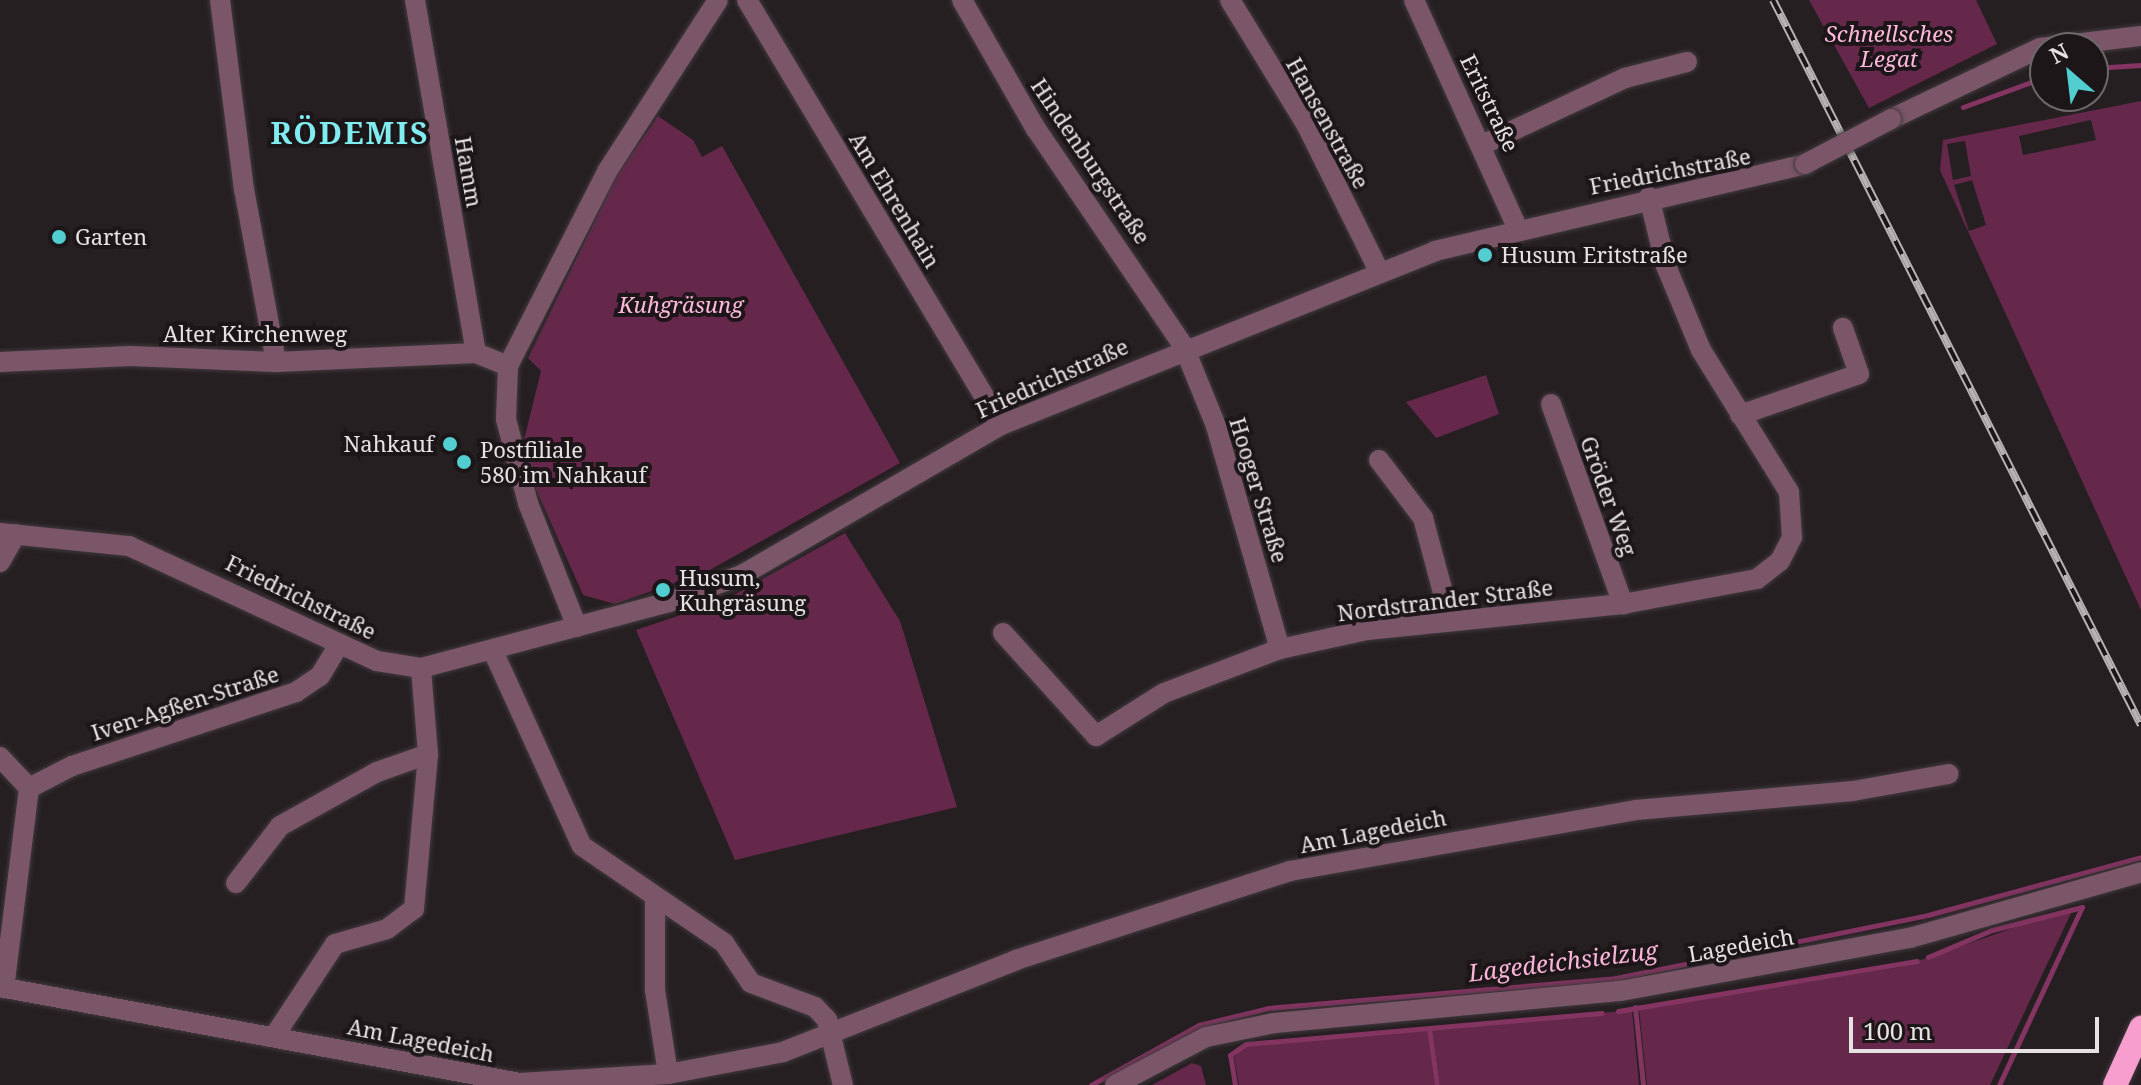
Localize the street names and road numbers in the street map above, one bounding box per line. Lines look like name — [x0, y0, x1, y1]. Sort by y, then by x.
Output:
street label: Eritstraße — [1455, 50, 1525, 156]
street label: Hansenstraße — [1281, 53, 1375, 193]
street label: Hindenburgstraße — [1026, 73, 1156, 249]
street label: Am Ehrenhain — [844, 127, 946, 273]
street label: Hamm — [450, 135, 488, 209]
street label: Friedrichstraße — [1587, 142, 1753, 200]
street label: Alter Kirchenweg — [163, 321, 347, 347]
street label: Friedrichstraße — [972, 333, 1132, 423]
street label: Hooger Straße — [1224, 414, 1294, 566]
street label: Gröder Weg — [1575, 433, 1643, 559]
street label: Friedrichstraße — [222, 549, 380, 645]
street label: Nordstrander Straße — [1336, 574, 1554, 626]
street label: Iven-Agßen-Straße — [88, 660, 282, 746]
street label: Am Lagedeich — [1297, 804, 1449, 858]
street label: Lagedeich — [1686, 923, 1796, 967]
street label: Am Lagedeich — [345, 1013, 497, 1067]

